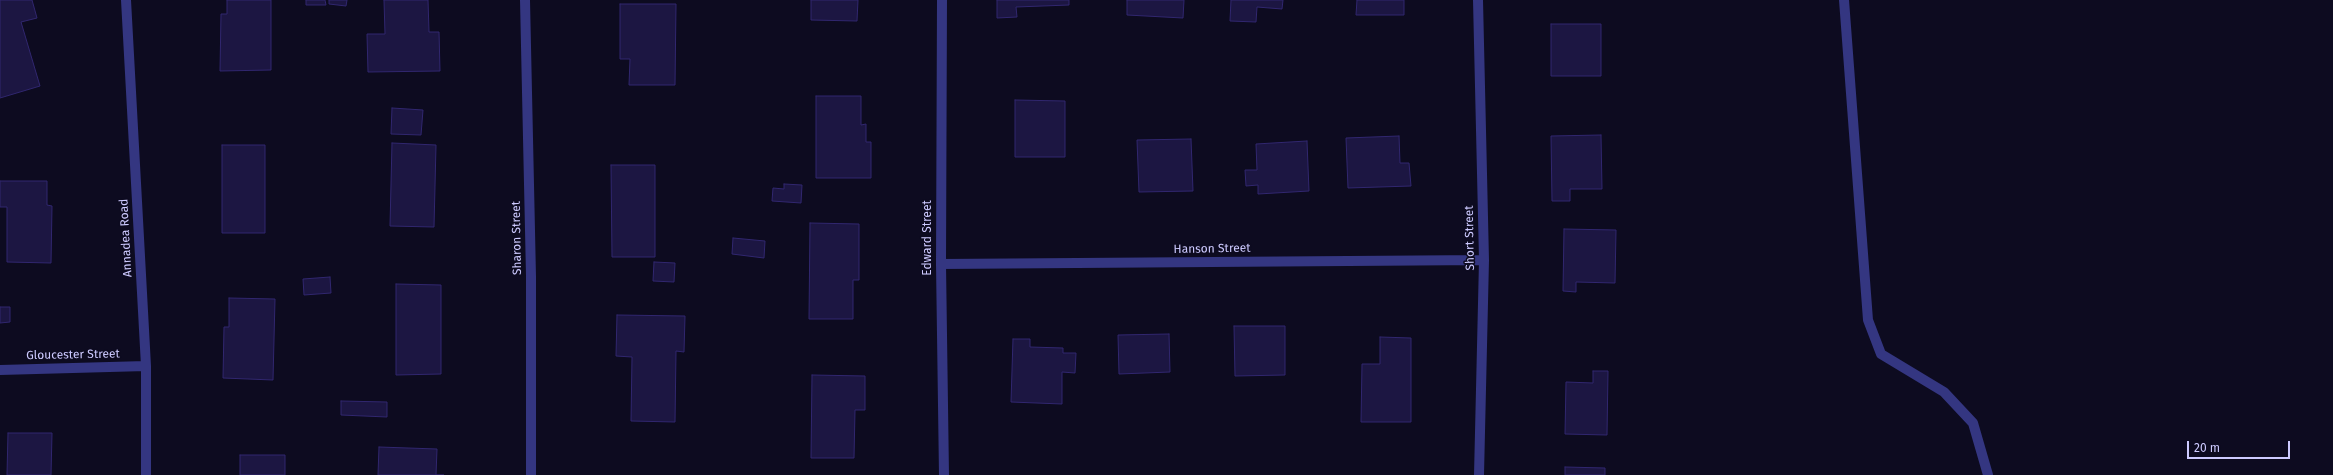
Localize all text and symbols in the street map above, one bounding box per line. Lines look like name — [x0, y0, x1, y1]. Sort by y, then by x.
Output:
street label: Annadea Road — [117, 198, 135, 278]
street label: Edward Street — [921, 200, 935, 276]
street label: Sharon Street — [509, 201, 525, 275]
street label: Short Street — [1462, 205, 1478, 271]
street label: Hanson Street — [1173, 241, 1251, 257]
street label: Gloucester Street — [26, 347, 120, 363]
scale bar — [2189, 433, 2292, 459]
text: 20 m — [2194, 441, 2220, 455]

